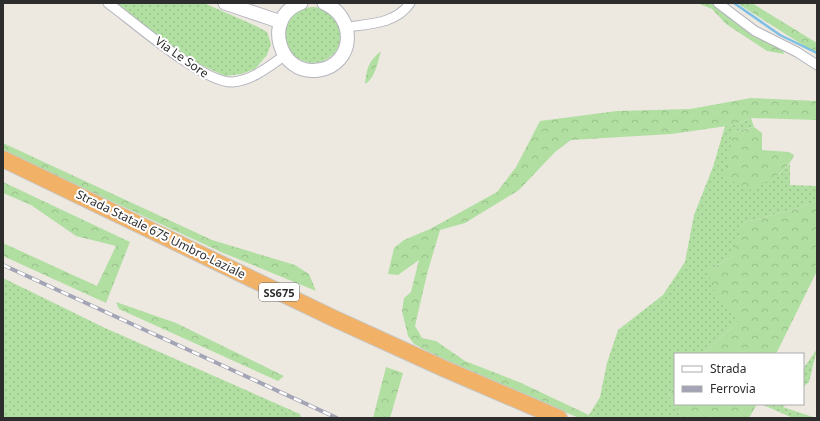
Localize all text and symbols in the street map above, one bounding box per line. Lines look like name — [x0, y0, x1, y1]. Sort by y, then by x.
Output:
street label: Via Le Sore — [152, 32, 212, 82]
street label: Strada Statale 675 Umbro-Laziale — [73, 185, 249, 283]
road number: SS675 — [259, 283, 299, 301]
legend — [674, 353, 804, 405]
text: Strada — [710, 360, 746, 377]
text: Ferrovia — [710, 380, 756, 397]

